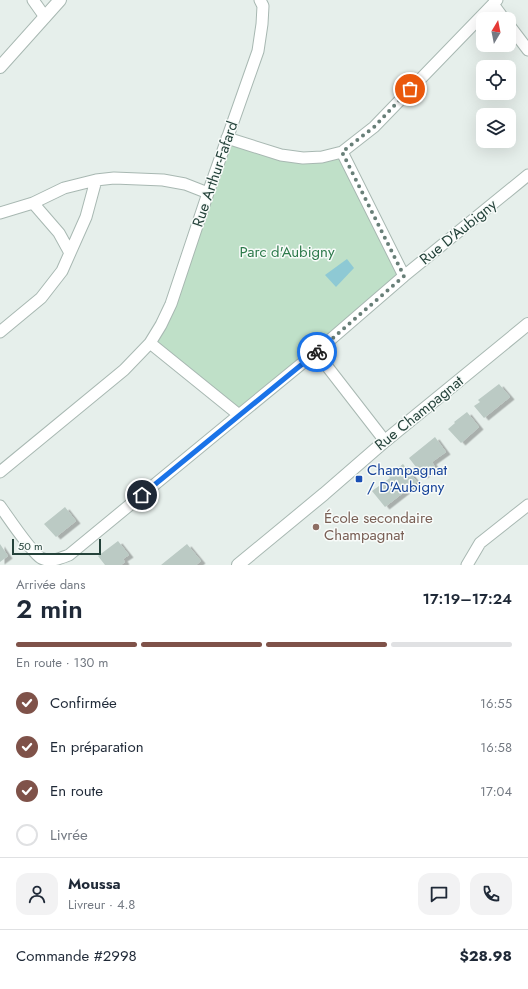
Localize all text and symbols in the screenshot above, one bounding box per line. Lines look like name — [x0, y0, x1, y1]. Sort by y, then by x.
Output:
north arrow — [476, 12, 516, 52]
map controls — [476, 12, 516, 148]
button: locate — [476, 60, 516, 100]
pin — [393, 72, 427, 106]
icon: bag — [399, 78, 421, 100]
button: layers — [476, 108, 516, 148]
street label: Rue Arthur-Fafard — [187, 118, 243, 230]
street label: Rue D'Aubigny — [415, 194, 502, 270]
park label: Parc d'Aubigny — [239, 241, 335, 263]
courier — [297, 332, 337, 372]
icon: bike — [306, 341, 328, 363]
street label: Rue Champagnat — [370, 370, 468, 456]
place label: Champagnat / D'Aubigny — [367, 459, 447, 498]
marker: Champagnat / D'Aubigny — [354, 474, 364, 484]
pin — [125, 478, 159, 512]
icon: home — [131, 484, 153, 506]
place label: École secondaire Champagnat — [324, 507, 433, 546]
marker: École secondaire Champagnat — [311, 522, 321, 532]
scale bar — [12, 537, 101, 556]
text: 50 m — [18, 538, 43, 554]
text: Arrivée dans — [16, 575, 85, 594]
text: 17:19–17:24 — [423, 588, 512, 610]
text: 2 min — [16, 590, 83, 628]
text: En route · 130 m — [16, 653, 108, 672]
icon: check — [16, 692, 38, 714]
text: Confirmée — [50, 692, 117, 714]
text: 16:55 — [480, 694, 512, 713]
icon: check — [16, 736, 38, 758]
text: En préparation — [50, 736, 144, 758]
text: 16:58 — [480, 738, 512, 757]
icon: check — [16, 780, 38, 802]
text: En route — [50, 780, 103, 802]
text: 17:04 — [480, 782, 512, 801]
text: Livrée — [50, 824, 88, 846]
button: person — [16, 873, 58, 915]
text: Moussa — [68, 873, 121, 895]
button: chat — [418, 873, 460, 915]
button: phone — [470, 873, 512, 915]
text: Livreur · 4.8 — [68, 895, 135, 914]
text: Commande #2998 — [16, 945, 137, 967]
text: $28.98 — [459, 945, 512, 967]

